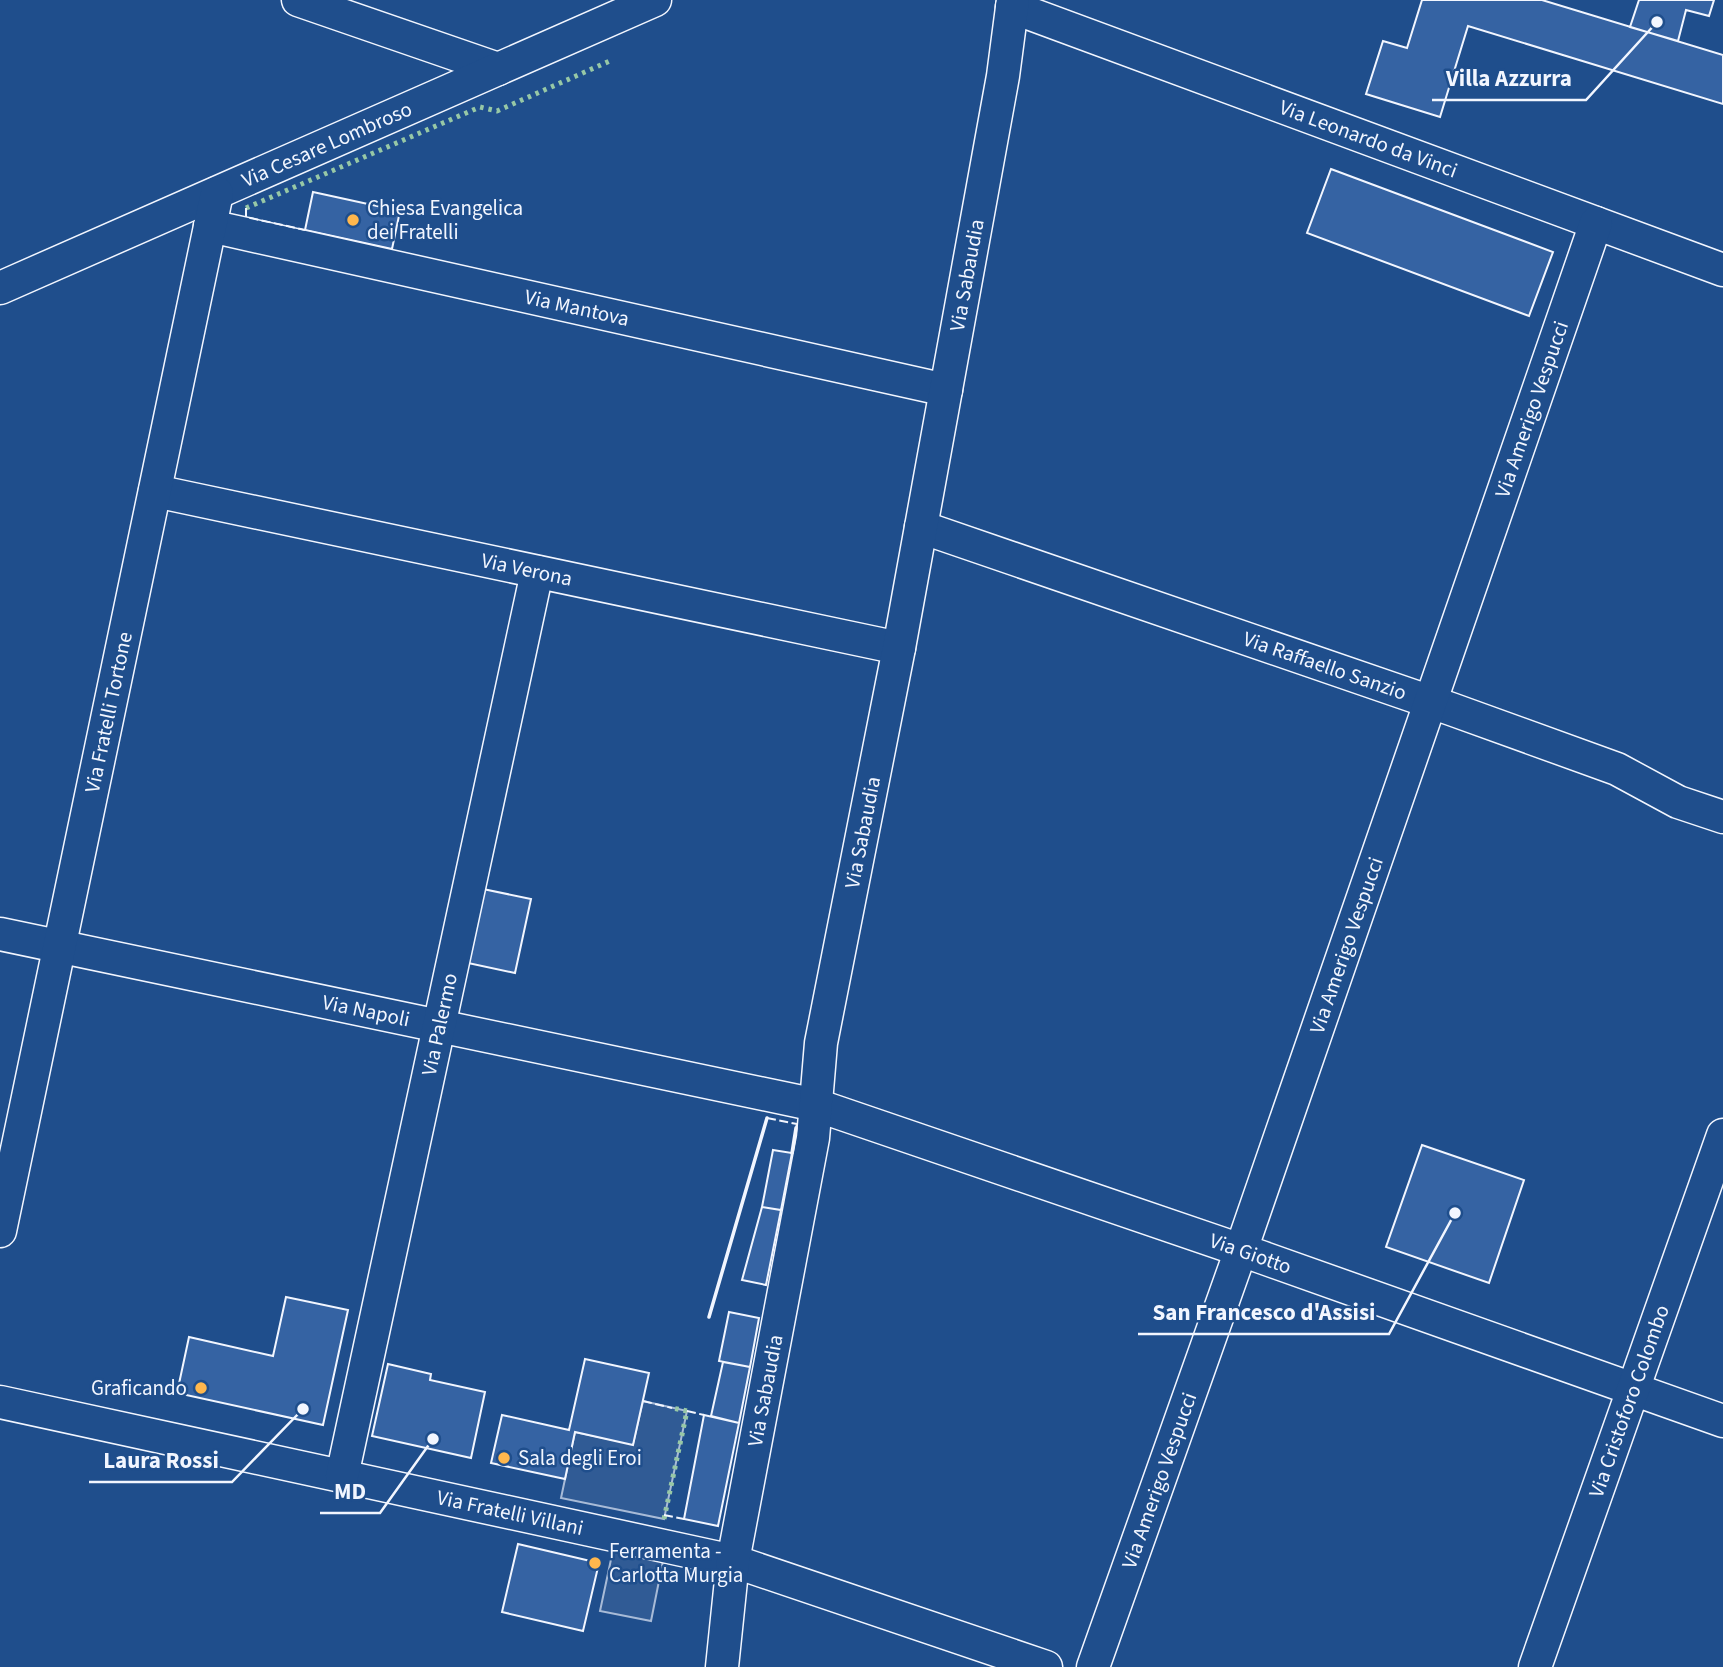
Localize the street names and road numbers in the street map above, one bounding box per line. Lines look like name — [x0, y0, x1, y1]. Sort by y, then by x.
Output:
street label: Via Leonardo da Vinci — [1275, 92, 1462, 185]
street label: Via Cesare Lombroso — [237, 94, 417, 195]
street label: Via Sabaudia — [942, 217, 992, 334]
street label: Via Mantova — [522, 282, 632, 334]
street label: Via Amerigo Vespucci — [1487, 317, 1576, 502]
street label: Via Verona — [479, 545, 575, 594]
street label: Via Raffaello Sanzio — [1239, 624, 1411, 708]
street label: Via Fratelli Tortone — [77, 629, 140, 795]
street label: Via Sabaudia — [837, 774, 888, 891]
street label: Via Amerigo Vespucci — [1302, 853, 1391, 1038]
street label: Via Palermo — [414, 970, 465, 1079]
street label: Via Napoli — [320, 987, 412, 1034]
street label: Via Giotto — [1206, 1226, 1296, 1282]
street label: Via Cristoforo Colombo — [1581, 1301, 1677, 1502]
street label: Via Sabaudia — [740, 1332, 791, 1449]
street label: Via Amerigo Vespucci — [1114, 1388, 1204, 1573]
street label: Via Fratelli Villani — [434, 1482, 586, 1543]

